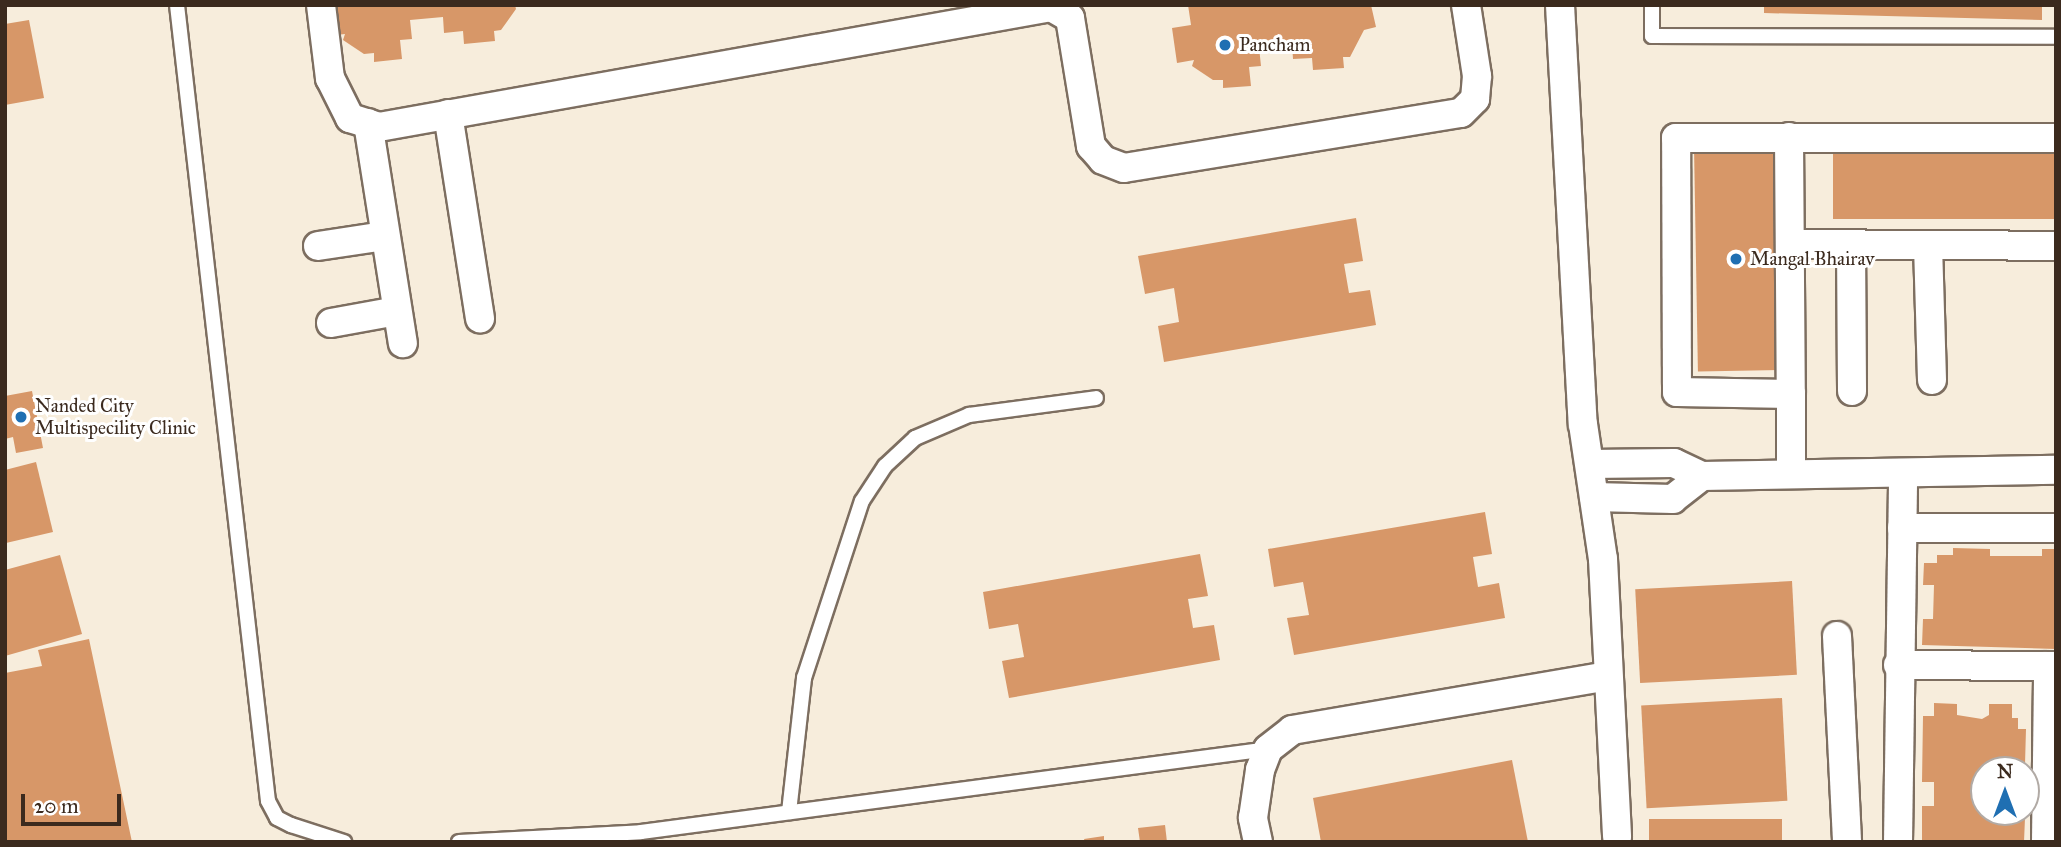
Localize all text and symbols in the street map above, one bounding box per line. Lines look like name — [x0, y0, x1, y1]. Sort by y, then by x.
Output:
place label: Pancham — [1239, 34, 1310, 56]
marker: Pancham — [1217, 37, 1233, 53]
place label: Mangal Bhairav — [1750, 248, 1875, 270]
marker: Mangal Bhairav — [1728, 251, 1744, 267]
place label: Nanded City Multispecility Clinic — [35, 395, 196, 439]
marker: Nanded City Multispecility Clinic — [13, 409, 29, 425]
north arrow — [1970, 756, 2040, 826]
text: N — [1997, 760, 2013, 783]
scale bar — [24, 780, 124, 824]
text: 20 m — [34, 793, 79, 819]

